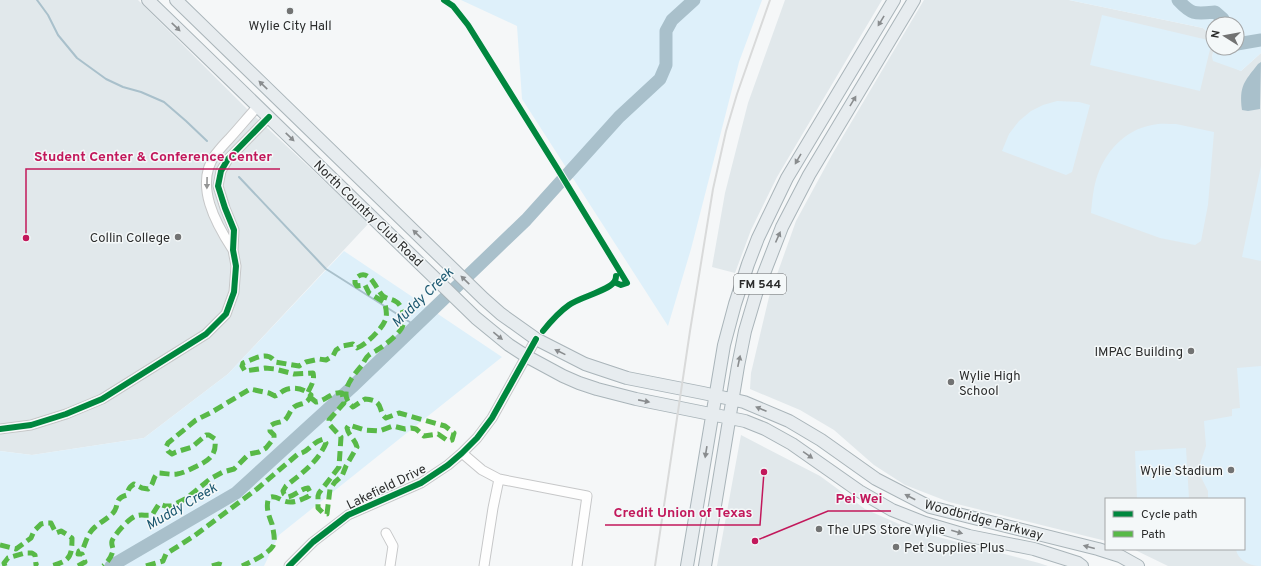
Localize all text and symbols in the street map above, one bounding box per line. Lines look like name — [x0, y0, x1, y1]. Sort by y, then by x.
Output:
marker: Wylie City Hall — [285, 6, 295, 16]
one-way arrow — [877, 16, 885, 26]
north arrow — [1205, 16, 1245, 56]
place label: Wylie City Hall — [248, 19, 332, 35]
one-way arrow — [171, 22, 181, 32]
text: N — [1209, 29, 1224, 39]
one-way arrow — [258, 80, 268, 90]
one-way arrow — [849, 96, 857, 106]
one-way arrow — [285, 132, 295, 142]
callout: Student Center & Conference Center — [26, 143, 280, 169]
text: Student Center & Conference Center — [34, 149, 272, 166]
one-way arrow — [794, 153, 801, 165]
street label: North Country Club Road — [310, 158, 426, 271]
one-way arrow — [204, 177, 210, 190]
one-way arrow — [412, 229, 422, 239]
place label: Collin College — [90, 231, 170, 247]
one-way arrow — [775, 231, 781, 243]
marker: Collin College — [173, 232, 183, 242]
water label: Muddy Creek — [389, 264, 458, 332]
road number: FM 544 — [734, 274, 786, 294]
one-way arrow — [460, 275, 470, 285]
one-way arrow — [492, 332, 503, 341]
place label: IMPAC Building — [1094, 345, 1183, 361]
marker: IMPAC Building — [1186, 346, 1196, 356]
one-way arrow — [554, 349, 566, 355]
one-way arrow — [736, 355, 742, 367]
place label: Wylie High School — [959, 369, 1020, 400]
marker: Wylie High School — [946, 377, 956, 387]
one-way arrow — [638, 398, 650, 404]
one-way arrow — [754, 406, 766, 412]
one-way arrow — [703, 446, 709, 458]
one-way arrow — [803, 451, 813, 459]
street label: Lakefield Drive — [344, 462, 429, 514]
place label: Wylie Stadium — [1140, 464, 1223, 480]
marker: Wylie Stadium — [1226, 465, 1236, 475]
water label: Muddy Creek — [143, 480, 221, 534]
callout: Pei Wei — [828, 485, 891, 511]
text: Pei Wei — [835, 491, 883, 508]
one-way arrow — [905, 494, 916, 500]
street label: Woodbridge Parkway — [922, 497, 1045, 545]
legend — [1105, 498, 1245, 550]
callout: Credit Union of Texas — [605, 499, 760, 525]
text: Credit Union of Texas — [614, 505, 753, 522]
text: Cycle path — [1141, 507, 1198, 523]
place label: The UPS Store Wylie — [827, 523, 945, 539]
marker: The UPS Store Wylie — [814, 524, 824, 534]
text: Path — [1141, 527, 1166, 543]
one-way arrow — [951, 529, 963, 535]
place label: Pet Supplies Plus — [904, 541, 1005, 557]
marker: Pet Supplies Plus — [891, 542, 901, 552]
one-way arrow — [1083, 544, 1095, 550]

